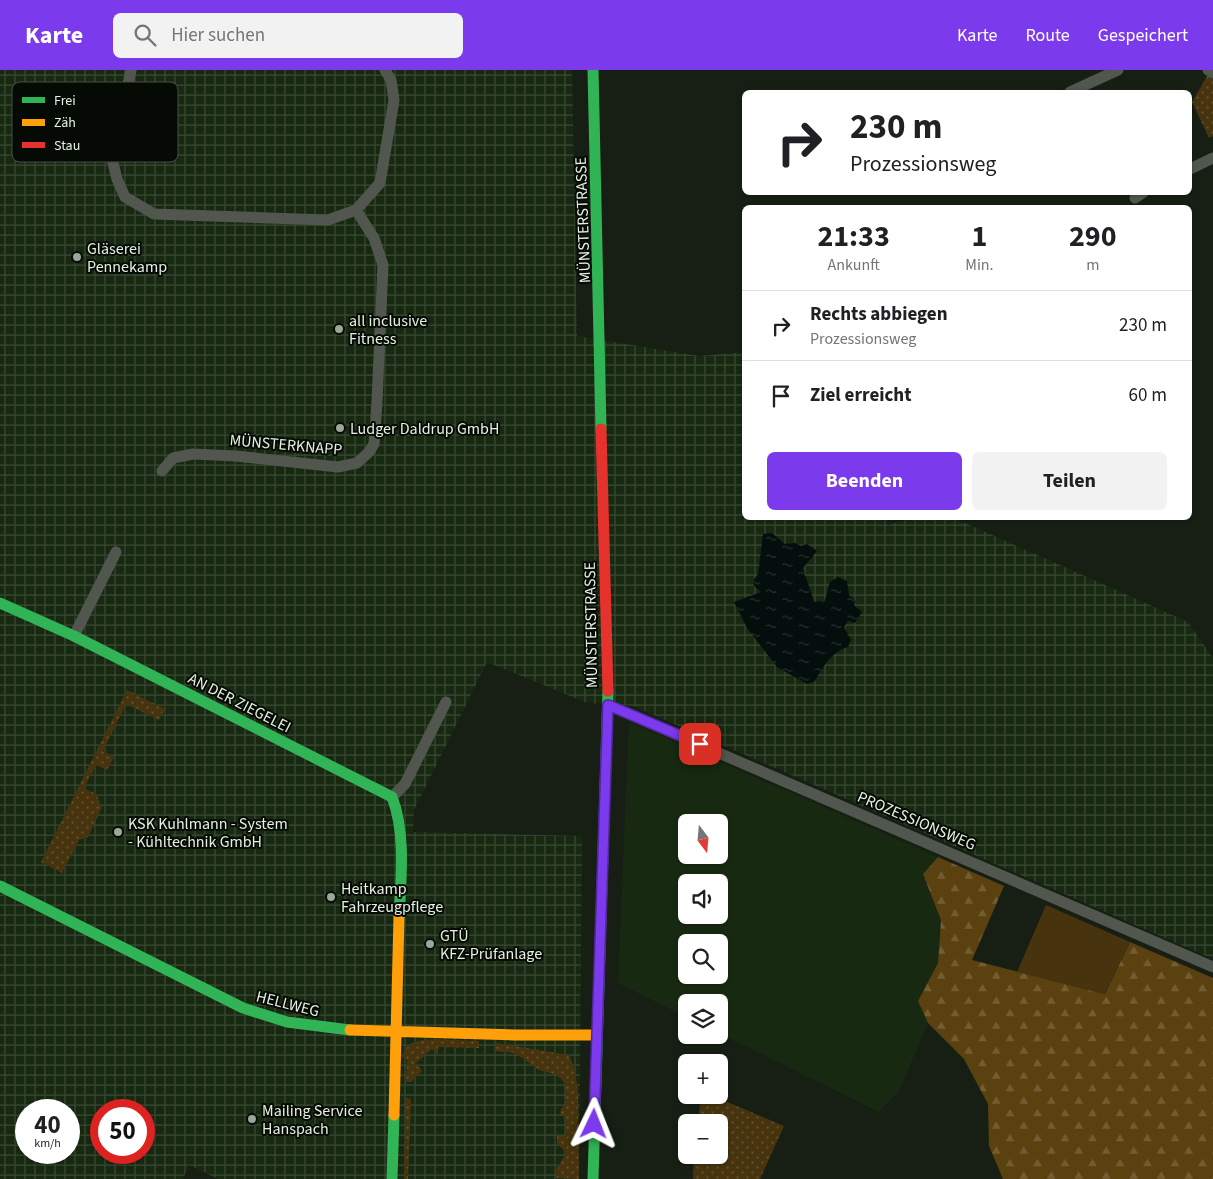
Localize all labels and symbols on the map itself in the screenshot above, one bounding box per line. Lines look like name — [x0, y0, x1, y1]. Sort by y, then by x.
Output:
legend — [12, 82, 178, 162]
text: Frei — [54, 91, 76, 111]
text: Zäh — [54, 113, 76, 133]
text: Stau — [54, 136, 80, 156]
street label: MÜNSTERSTRASSE — [570, 156, 596, 283]
place label: Gläserei Pennekamp — [87, 238, 167, 278]
marker: Gläserei Pennekamp — [71, 251, 83, 263]
place label: all inclusive Fitness — [349, 310, 427, 350]
marker: all inclusive Fitness — [333, 323, 345, 335]
place label: Ludger Daldrup GmbH — [350, 418, 499, 440]
marker: Ludger Daldrup GmbH — [334, 422, 346, 434]
street label: MÜNSTERKNAPP — [229, 429, 343, 461]
street label: MÜNSTERSTRASSE — [579, 562, 603, 688]
street label: AN DER ZIEGELEI — [184, 667, 295, 738]
pin — [679, 723, 721, 765]
street label: PROZESSIONSWEG — [854, 786, 979, 856]
place label: KSK Kuhlmann - System - Kühltechnik GmbH — [128, 813, 288, 853]
north arrow — [678, 814, 728, 864]
marker: KSK Kuhlmann - System - Kühltechnik GmbH — [112, 826, 124, 838]
place label: Heitkamp Fahrzeugpflege — [341, 878, 443, 918]
marker: Heitkamp Fahrzeugpflege — [325, 891, 337, 903]
place label: GTÜ KFZ-Prüfanlage — [440, 925, 542, 965]
marker: GTÜ KFZ-Prüfanlage — [424, 938, 436, 950]
street label: HELLWEG — [254, 986, 322, 1022]
position arrow — [567, 1097, 619, 1149]
speed limit sign: 50 — [90, 1099, 155, 1164]
place label: Mailing Service Hanspach — [262, 1100, 362, 1140]
marker: Mailing Service Hanspach — [246, 1113, 258, 1125]

